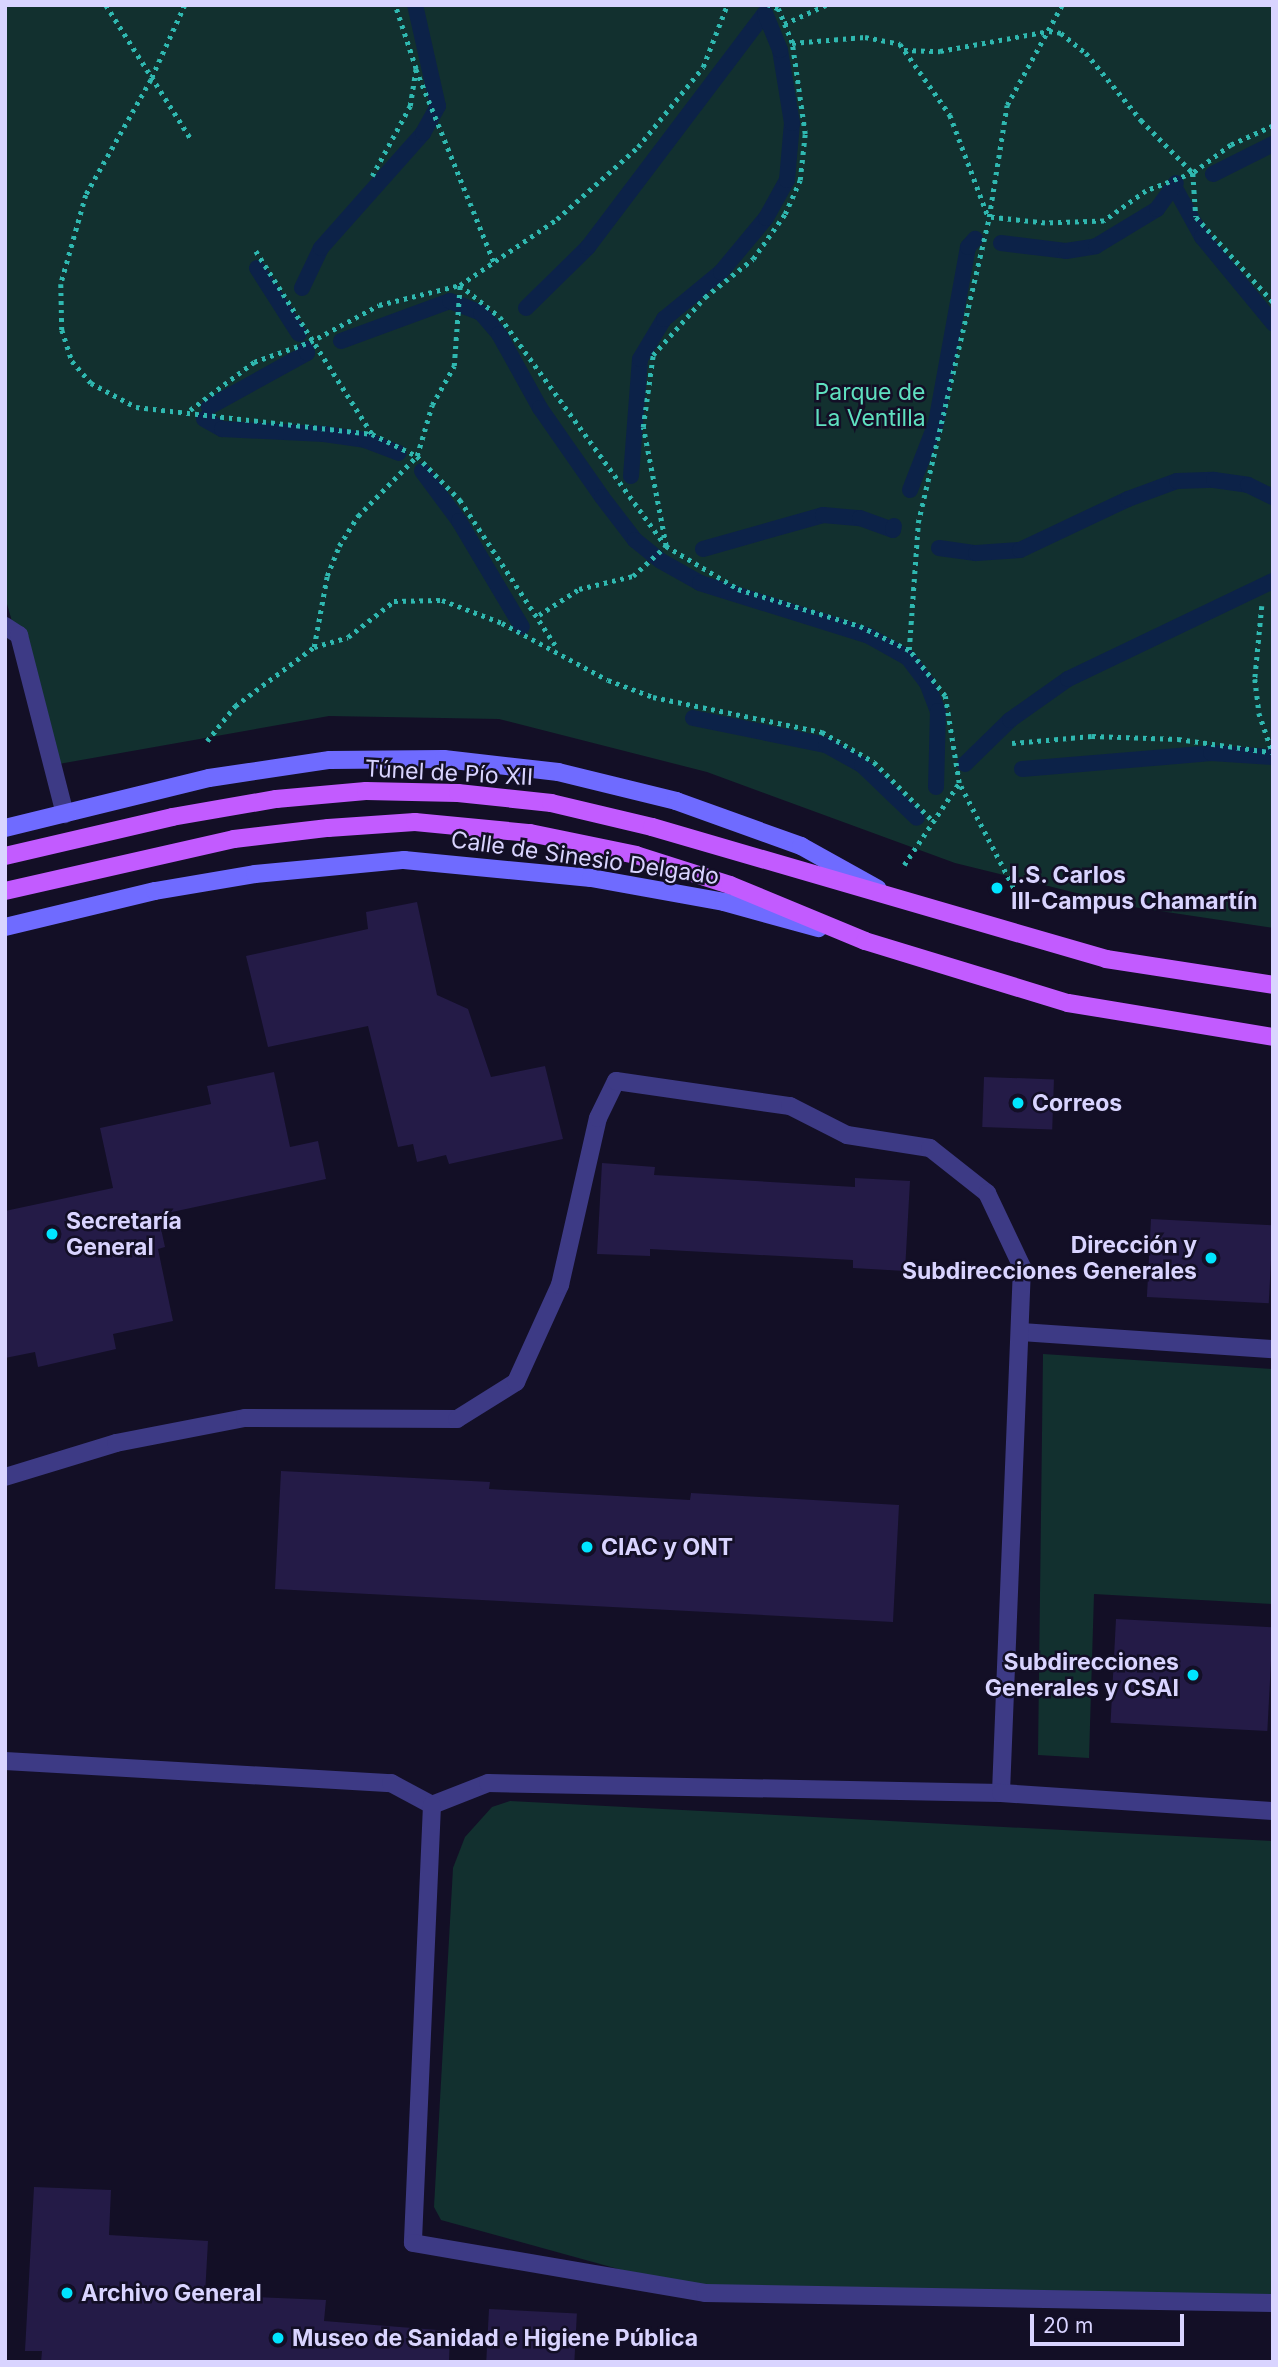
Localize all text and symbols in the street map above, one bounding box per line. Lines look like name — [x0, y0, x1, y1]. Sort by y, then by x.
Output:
park label: Parque de La Ventilla — [814, 378, 926, 432]
street label: Túnel de Pío XII — [364, 755, 534, 791]
street label: Calle de Sinesio Delgado — [449, 826, 721, 890]
place label: I.S. Carlos III-Campus Chamartín — [1011, 861, 1257, 915]
marker: I.S. Carlos III-Campus Chamartín — [989, 880, 1005, 896]
place label: Correos — [1032, 1089, 1122, 1117]
marker: Correos — [1010, 1095, 1026, 1111]
place label: Secretaría General — [66, 1207, 182, 1261]
marker: Secretaría General — [44, 1226, 60, 1242]
place label: Dirección y Subdirecciones Generales — [902, 1231, 1197, 1285]
marker: Dirección y Subdirecciones Generales — [1203, 1250, 1219, 1266]
place label: CIAC y ONT — [601, 1533, 733, 1561]
marker: CIAC y ONT — [579, 1539, 595, 1555]
place label: Subdirecciones Generales y CSAI — [985, 1648, 1179, 1702]
marker: Subdirecciones Generales y CSAI — [1185, 1667, 1201, 1683]
place label: Archivo General — [81, 2279, 262, 2307]
marker: Archivo General — [59, 2285, 75, 2301]
scale bar — [1033, 2300, 1187, 2344]
text: 20 m — [1043, 2313, 1093, 2338]
place label: Museo de Sanidad e Higiene Pública — [292, 2324, 698, 2352]
marker: Museo de Sanidad e Higiene Pública — [270, 2330, 286, 2346]

